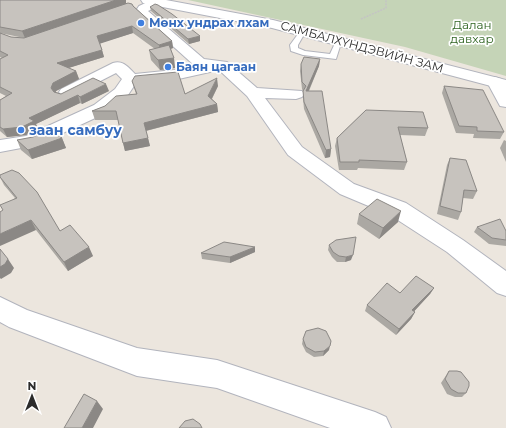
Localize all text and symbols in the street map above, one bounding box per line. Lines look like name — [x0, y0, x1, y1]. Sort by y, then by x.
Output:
place label: Мөнх ундрах лхам — [149, 15, 269, 30]
park label: Далан давхар — [450, 17, 494, 46]
marker: Мөнх ундрах лхам — [136, 18, 146, 28]
street label: САМБАЛХҮНДЭВИЙН ЗАМ — [279, 18, 445, 76]
place label: Баян цагаан — [176, 59, 256, 74]
marker: Баян цагаан — [163, 62, 173, 72]
place label: заан самбуу — [29, 121, 122, 139]
marker: заан самбуу — [16, 125, 26, 135]
north arrow — [12, 376, 52, 416]
text: N — [28, 379, 36, 393]

